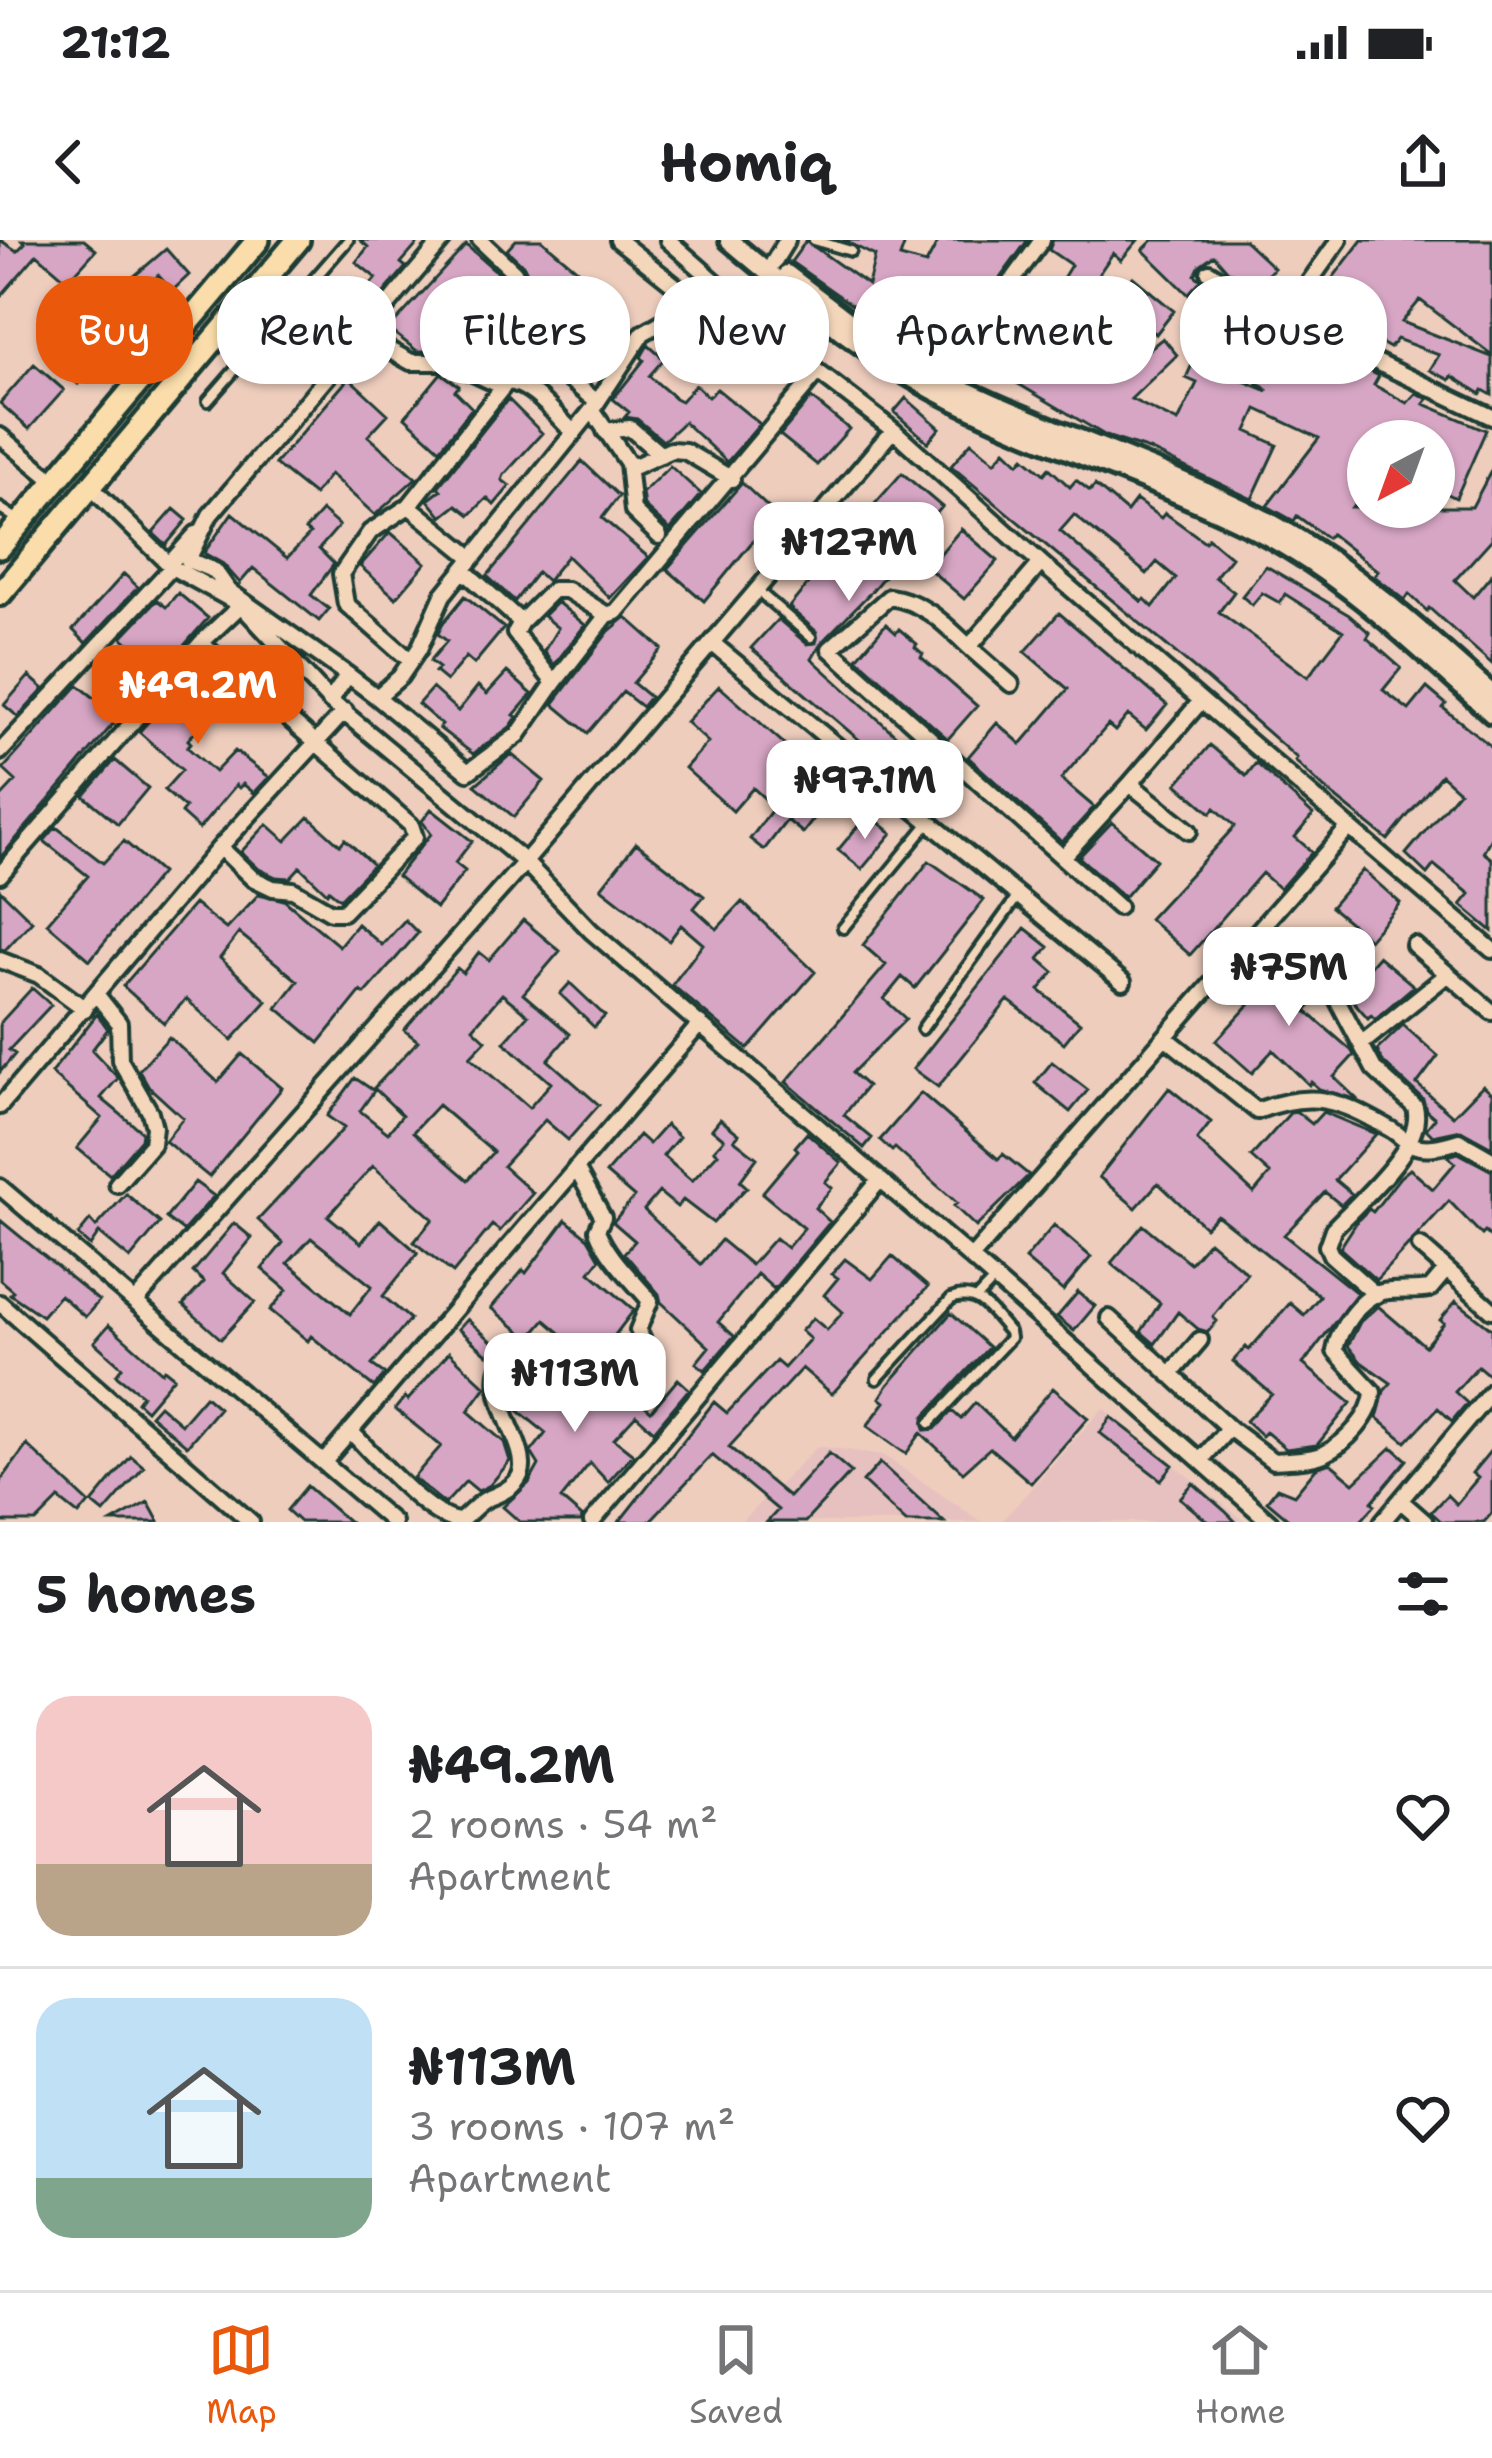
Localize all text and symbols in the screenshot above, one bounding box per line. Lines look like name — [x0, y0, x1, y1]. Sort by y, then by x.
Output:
text: 21:12 — [60, 12, 171, 72]
text: Homiq — [659, 126, 833, 198]
icon: back — [36, 129, 102, 195]
icon: share — [1390, 129, 1456, 195]
chip: Buy — [36, 276, 193, 384]
chip: Rent — [217, 276, 396, 384]
chip: Filters — [420, 276, 630, 384]
chip: New — [654, 276, 829, 384]
chip: Apartment — [853, 276, 1156, 384]
chip: House — [1180, 276, 1387, 384]
north arrow — [1347, 420, 1455, 528]
map controls — [1347, 420, 1455, 528]
pin: ₦127M — [765, 502, 933, 604]
text: ₦127M — [781, 515, 917, 567]
pin: ₦49.2M — [100, 645, 296, 747]
text: ₦49.2M — [119, 658, 277, 710]
pin: ₦97.1M — [767, 740, 963, 842]
text: ₦97.1M — [793, 753, 937, 805]
pin: ₦75M — [1218, 927, 1360, 1029]
text: ₦75M — [1230, 940, 1348, 992]
pin: ₦113M — [491, 1333, 659, 1435]
text: ₦113M — [511, 1346, 639, 1398]
text: 5 homes — [36, 1560, 256, 1628]
icon: filters — [1390, 1561, 1456, 1627]
text: ₦49.2M — [408, 1730, 615, 1798]
icon: home — [132, 1744, 276, 1888]
icon: heart — [1390, 1783, 1456, 1849]
text: 2 rooms · 54 m² — [408, 1798, 718, 1850]
text: Apartment — [408, 1850, 611, 1902]
text: ₦113M — [408, 2032, 576, 2100]
icon: home — [132, 2046, 276, 2190]
icon: heart — [1390, 2085, 1456, 2151]
text: 3 rooms · 107 m² — [408, 2100, 735, 2152]
text: Apartment — [408, 2152, 611, 2204]
tab: Map — [206, 2317, 277, 2434]
tab: Saved — [689, 2317, 783, 2434]
tab: Home — [1195, 2317, 1286, 2434]

